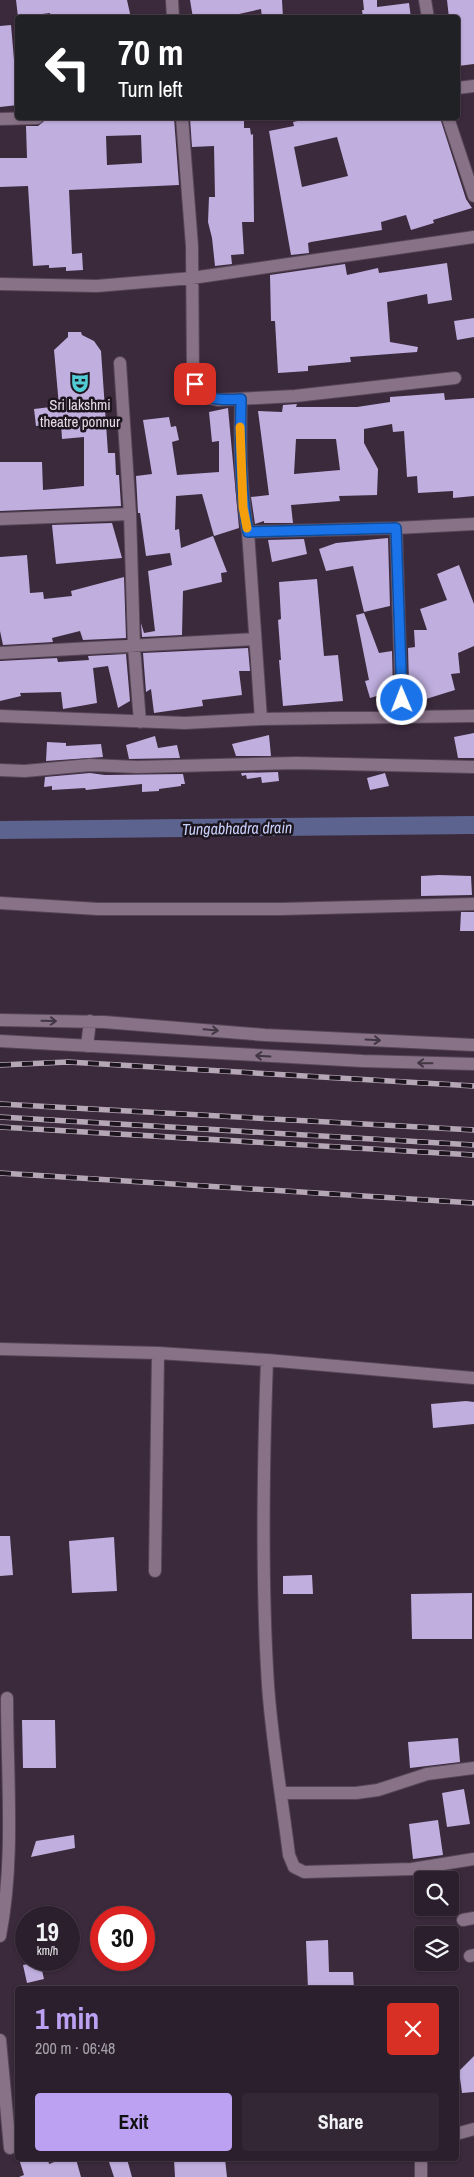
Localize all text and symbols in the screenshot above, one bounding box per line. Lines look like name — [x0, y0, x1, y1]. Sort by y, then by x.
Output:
text: 70 m — [118, 29, 183, 76]
icon: left — [35, 35, 100, 100]
text: Turn left — [118, 74, 183, 104]
pin — [174, 363, 216, 405]
icon: arrive — [181, 370, 209, 398]
theatre icon: Sri lakshmi theatre ponnur — [69, 372, 91, 394]
place label: Sri lakshmi theatre ponnur — [40, 394, 120, 432]
position arrow — [375, 673, 427, 725]
water label: Tungabhadra drain — [182, 816, 292, 840]
one-way arrow — [40, 1016, 56, 1026]
one-way arrow — [203, 1026, 219, 1035]
one-way arrow — [365, 1035, 381, 1044]
one-way arrow — [255, 1051, 271, 1060]
one-way arrow — [418, 1058, 434, 1067]
map controls — [414, 1871, 459, 1971]
button: search — [414, 1871, 459, 1916]
speed limit sign: 30 — [90, 1906, 155, 1971]
text: 19 — [36, 1915, 59, 1949]
button: layers — [414, 1926, 459, 1971]
text: km/h — [37, 1943, 58, 1959]
text: 1 min — [35, 1998, 99, 2038]
button: close — [387, 2003, 439, 2055]
text: 200 m · 06:48 — [35, 2037, 115, 2059]
button: Exit — [35, 2093, 232, 2151]
button: Share — [242, 2093, 439, 2151]

